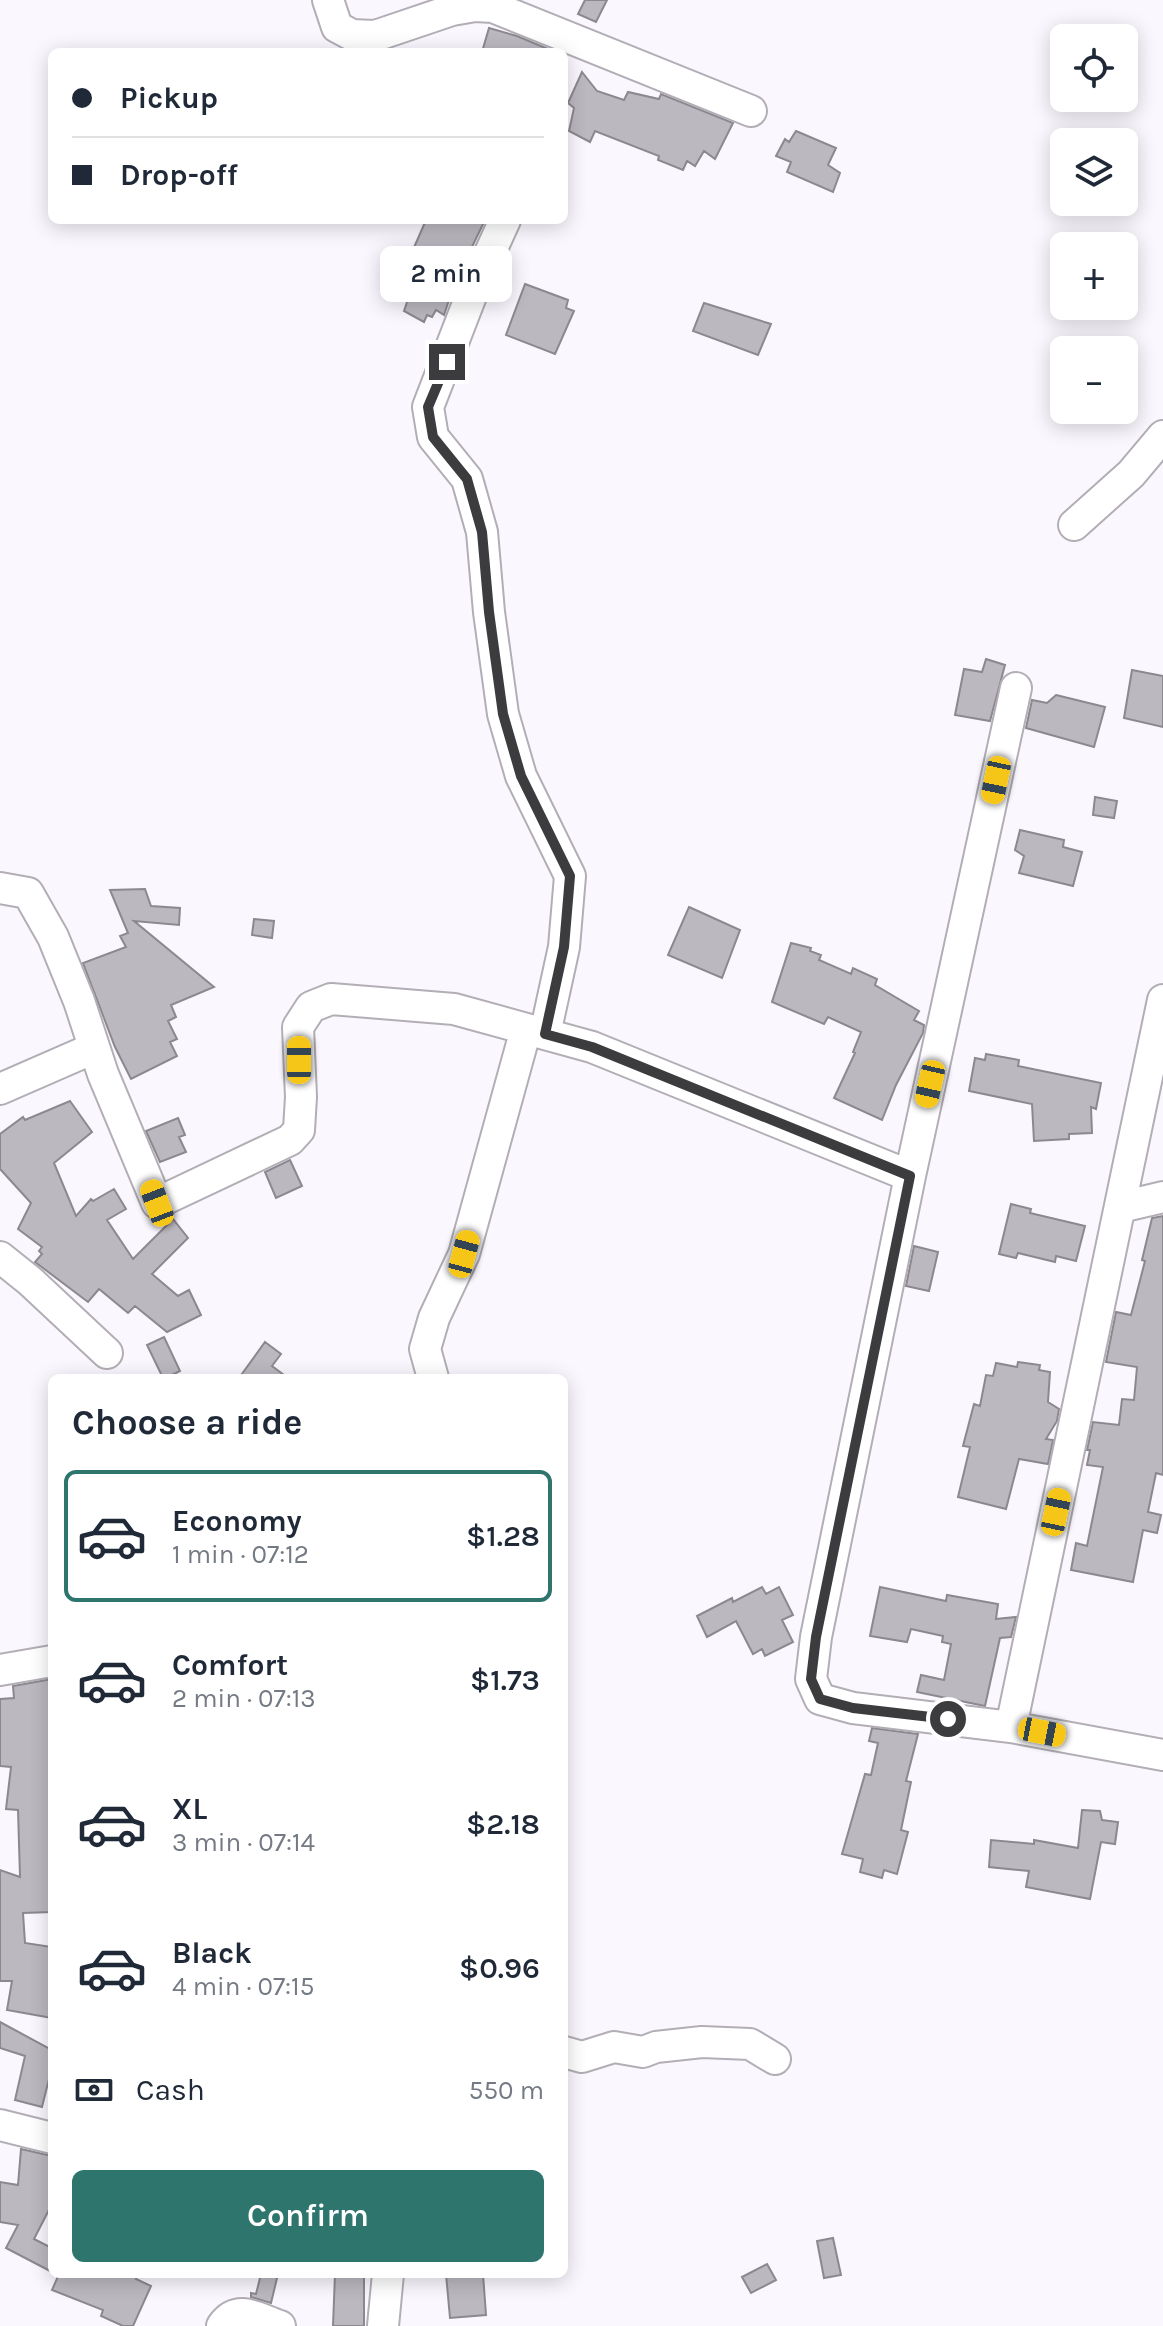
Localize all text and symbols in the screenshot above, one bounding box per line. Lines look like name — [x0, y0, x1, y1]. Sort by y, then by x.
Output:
map controls — [1050, 24, 1138, 424]
button: locate — [1050, 24, 1138, 112]
text: Pickup — [120, 80, 218, 116]
button: layers — [1050, 128, 1138, 216]
text: Drop-off — [120, 157, 238, 193]
button: + — [1050, 232, 1138, 320]
callout: 2 min — [381, 246, 513, 302]
text: 2 min — [411, 258, 481, 289]
button: − — [1050, 336, 1138, 424]
route end — [429, 344, 465, 380]
car — [979, 754, 1013, 806]
car — [287, 1036, 311, 1084]
car — [913, 1058, 947, 1110]
car — [137, 1176, 177, 1230]
car — [446, 1228, 482, 1280]
text: Choose a ride — [72, 1401, 302, 1443]
car — [1039, 1486, 1073, 1538]
icon: car — [76, 1500, 148, 1572]
text: Economy — [172, 1503, 302, 1539]
text: $1.28 — [466, 1518, 540, 1554]
text: 1 min · 07:12 — [172, 1539, 309, 1570]
icon: car — [76, 1644, 148, 1716]
text: Comfort — [172, 1647, 288, 1683]
text: $1.73 — [470, 1662, 540, 1698]
text: 2 min · 07:13 — [172, 1683, 316, 1714]
route start — [930, 1701, 966, 1737]
car — [1016, 1716, 1068, 1748]
icon: car — [76, 1788, 148, 1860]
text: XL — [172, 1791, 207, 1827]
text: $2.18 — [466, 1806, 540, 1842]
text: 3 min · 07:14 — [172, 1827, 315, 1858]
icon: car — [76, 1932, 148, 2004]
text: Black — [172, 1935, 252, 1971]
text: $0.96 — [459, 1950, 540, 1986]
text: 4 min · 07:15 — [172, 1971, 314, 2002]
icon: cash — [72, 2068, 116, 2112]
text: Cash — [136, 2072, 205, 2108]
text: 550 m — [469, 2075, 544, 2106]
button: Confirm — [72, 2170, 544, 2262]

